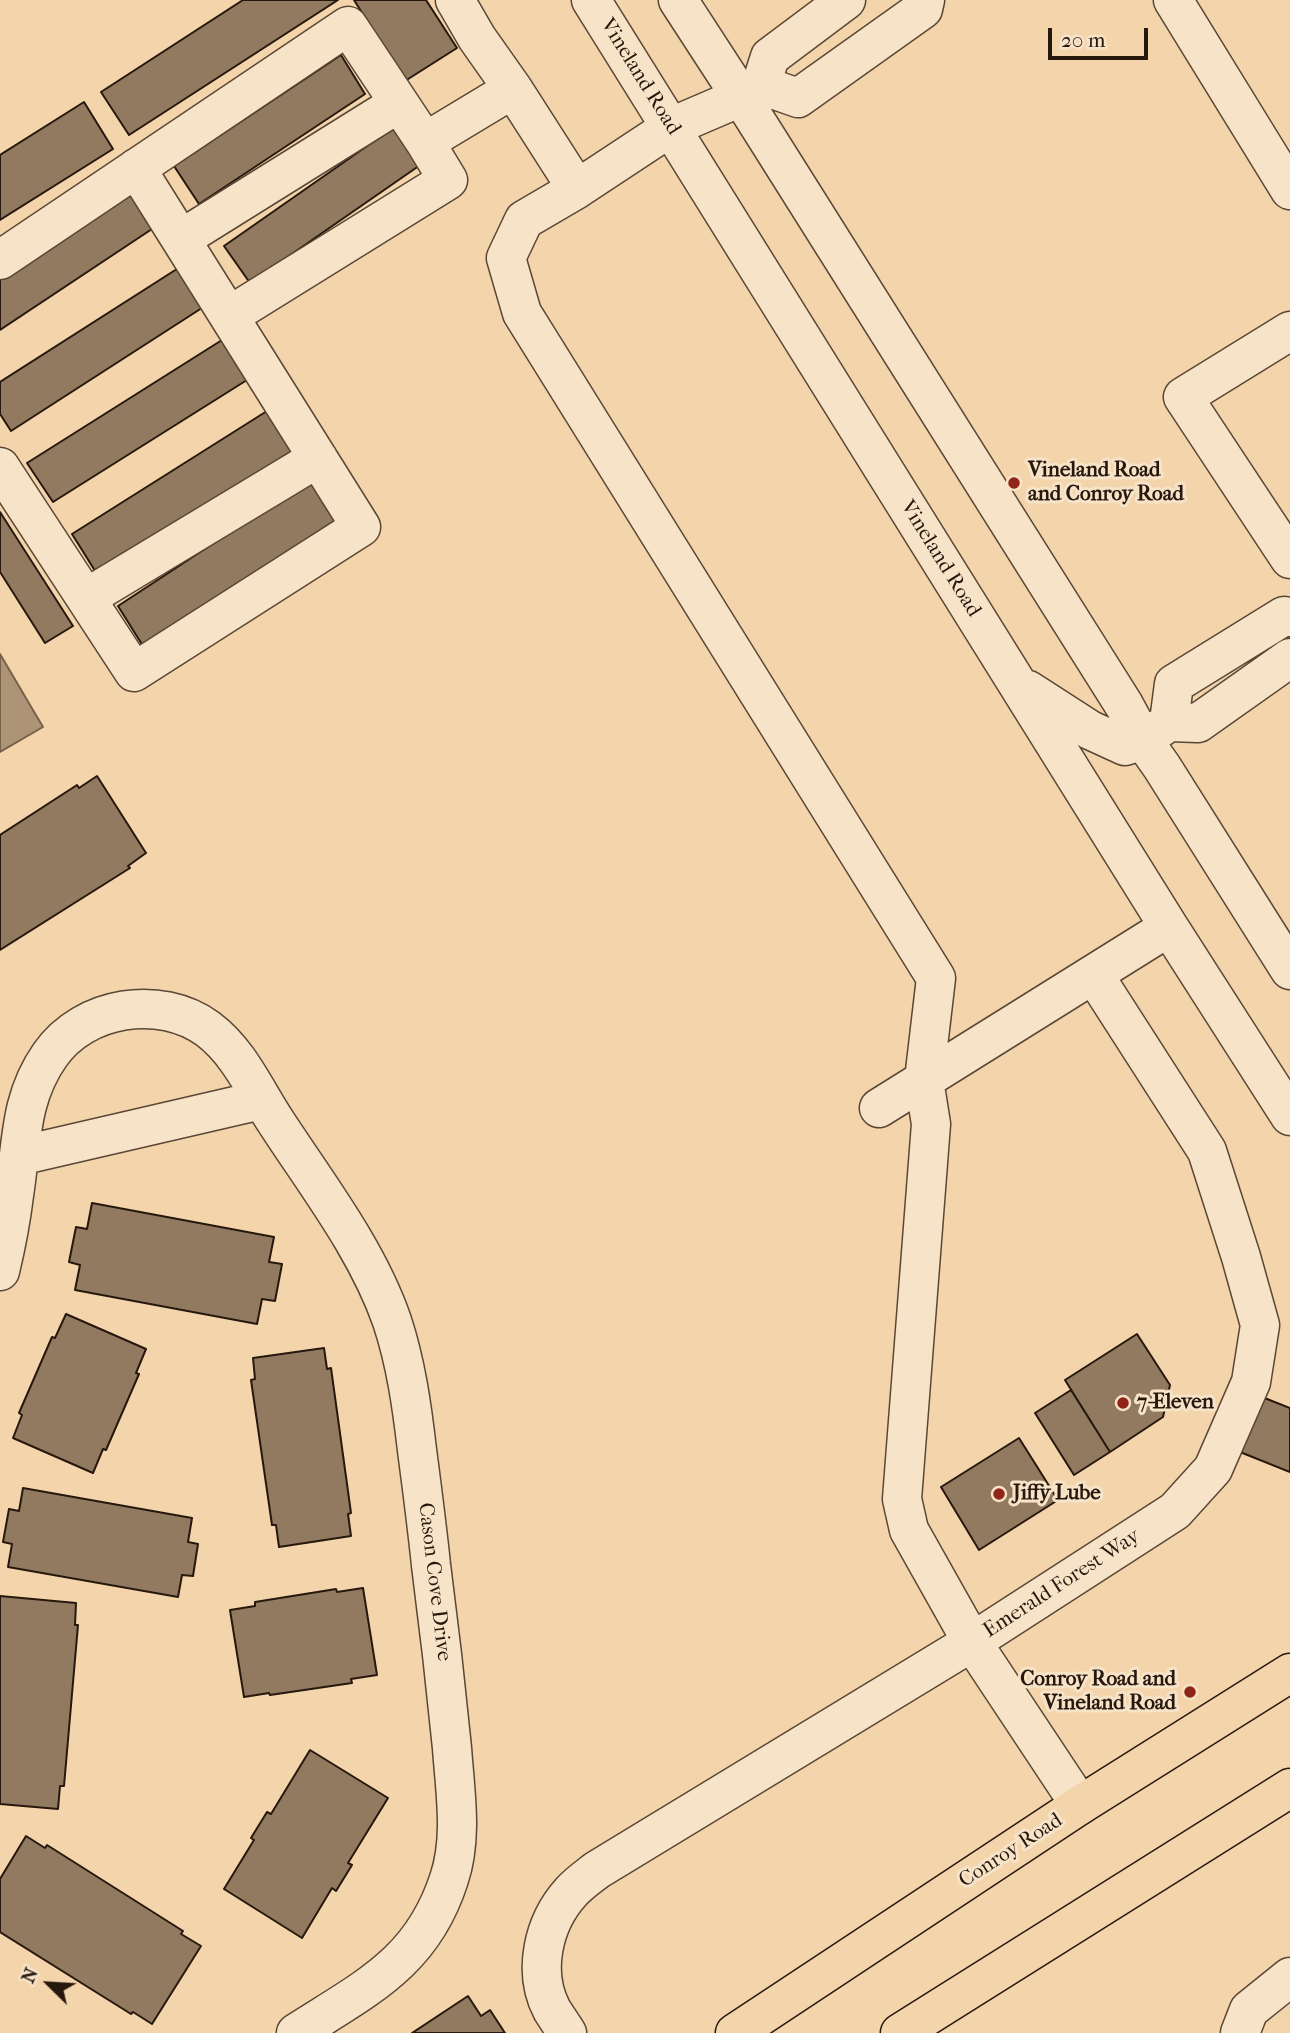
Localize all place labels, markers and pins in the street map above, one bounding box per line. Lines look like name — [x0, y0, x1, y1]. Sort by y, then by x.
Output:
place label: Vineland Road and Conroy Road — [1028, 458, 1184, 508]
marker: Vineland Road and Conroy Road — [1006, 475, 1022, 491]
place label: 7-Eleven — [1137, 1390, 1214, 1416]
marker: 7-Eleven — [1115, 1395, 1131, 1411]
place label: Jiffy Lube — [1013, 1481, 1101, 1507]
marker: Jiffy Lube — [991, 1486, 1007, 1502]
place label: Conroy Road and Vineland Road — [1020, 1667, 1176, 1717]
marker: Conroy Road and Vineland Road — [1182, 1684, 1198, 1700]

